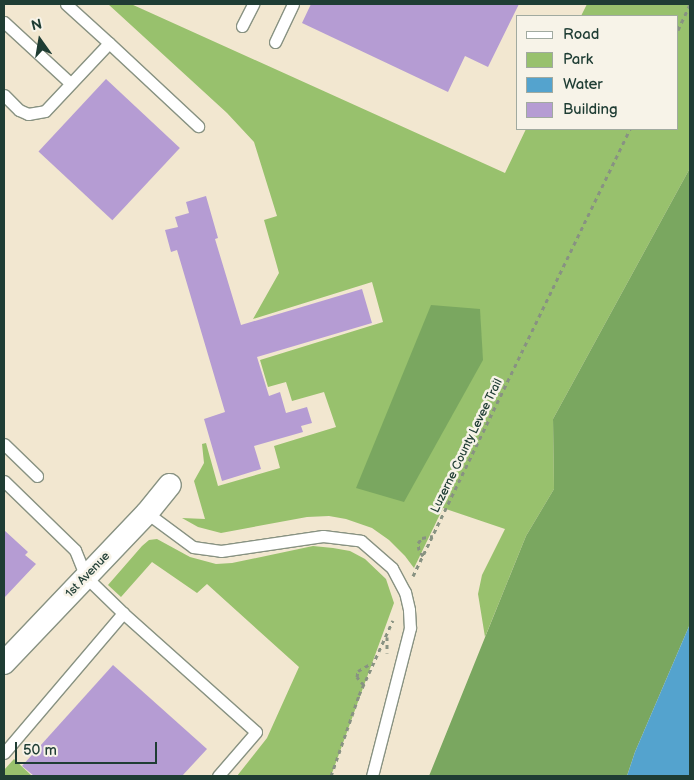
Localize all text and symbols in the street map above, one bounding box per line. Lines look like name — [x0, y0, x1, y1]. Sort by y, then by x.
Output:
north arrow — [15, 15, 65, 65]
text: N — [29, 15, 44, 34]
legend — [516, 15, 679, 130]
text: Road — [563, 25, 599, 44]
text: Park — [563, 50, 593, 69]
text: Water — [563, 75, 603, 94]
text: Building — [563, 100, 618, 119]
street label: Luzerne County Levee Trail — [428, 376, 506, 516]
street label: 1st Avenue — [63, 549, 113, 601]
scale bar — [18, 732, 160, 764]
text: 50 m — [23, 741, 57, 760]

